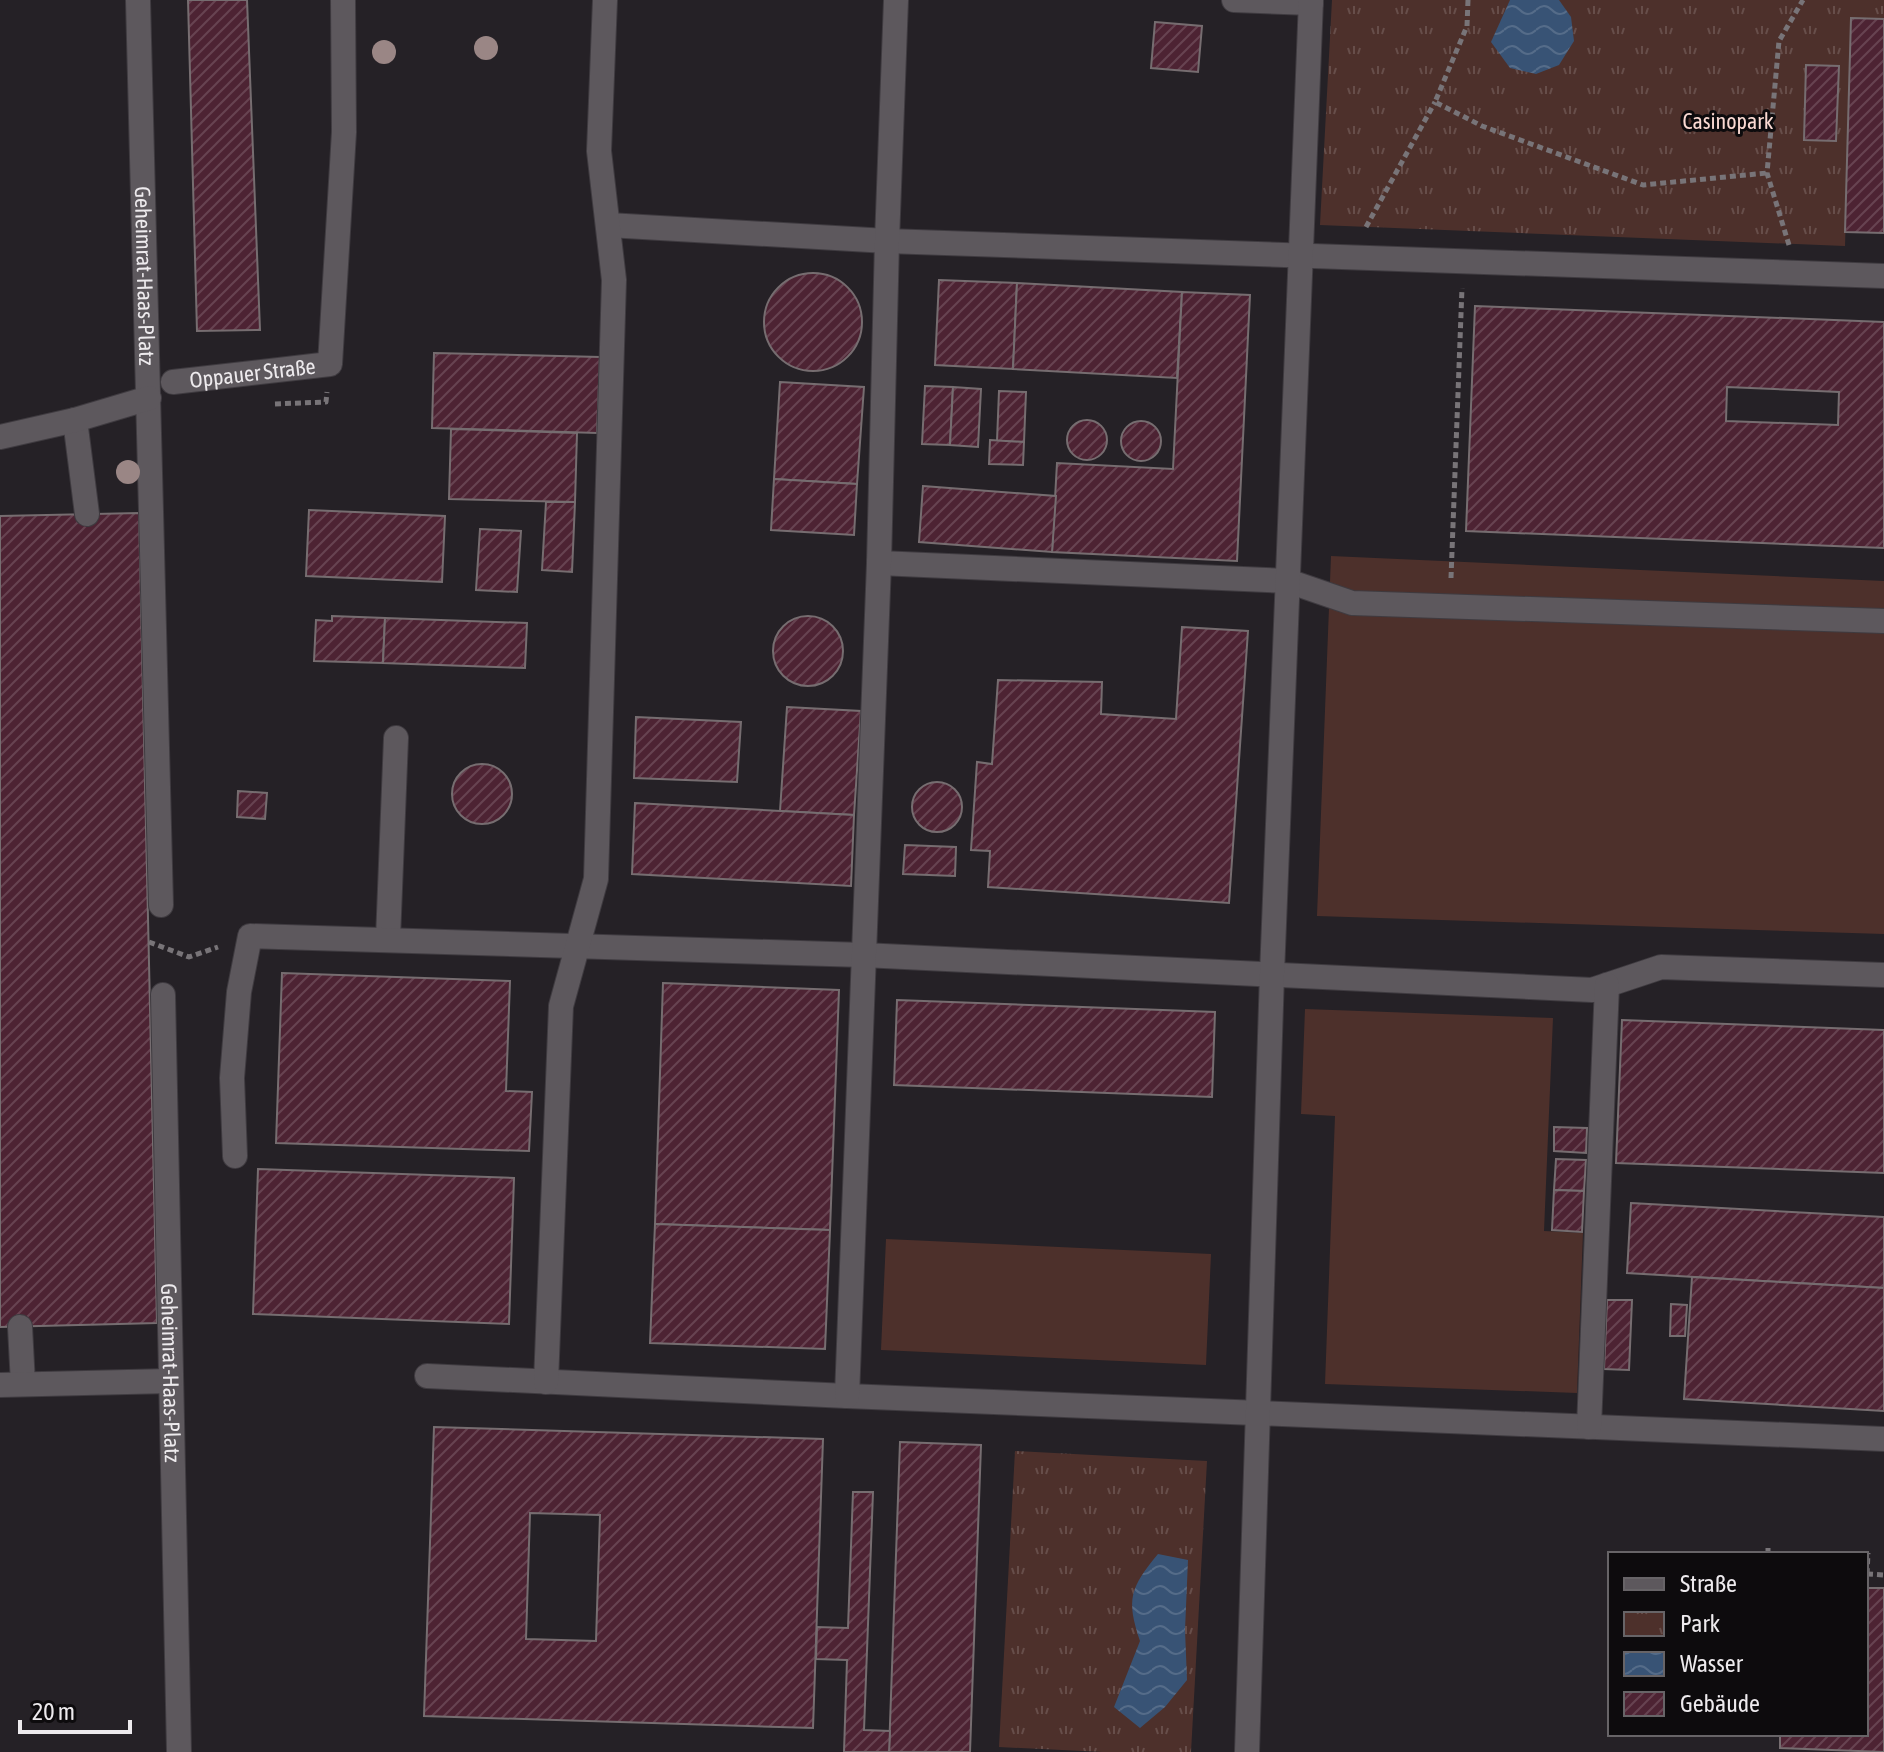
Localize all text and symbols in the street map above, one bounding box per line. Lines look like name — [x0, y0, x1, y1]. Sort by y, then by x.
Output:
park label: Casinopark — [1683, 108, 1774, 134]
street label: Geheimrat-Haas-Platz — [130, 186, 160, 366]
street label: Oppauer Straße — [188, 353, 317, 393]
street label: Geheimrat-Haas-Platz — [156, 1283, 186, 1463]
legend — [1608, 1552, 1868, 1736]
text: Straße — [1680, 1570, 1737, 1597]
text: Park — [1680, 1610, 1721, 1637]
text: Wasser — [1680, 1650, 1744, 1677]
scale bar — [20, 1684, 130, 1734]
text: Gebäude — [1680, 1690, 1760, 1717]
text: 20 m — [32, 1698, 75, 1725]

